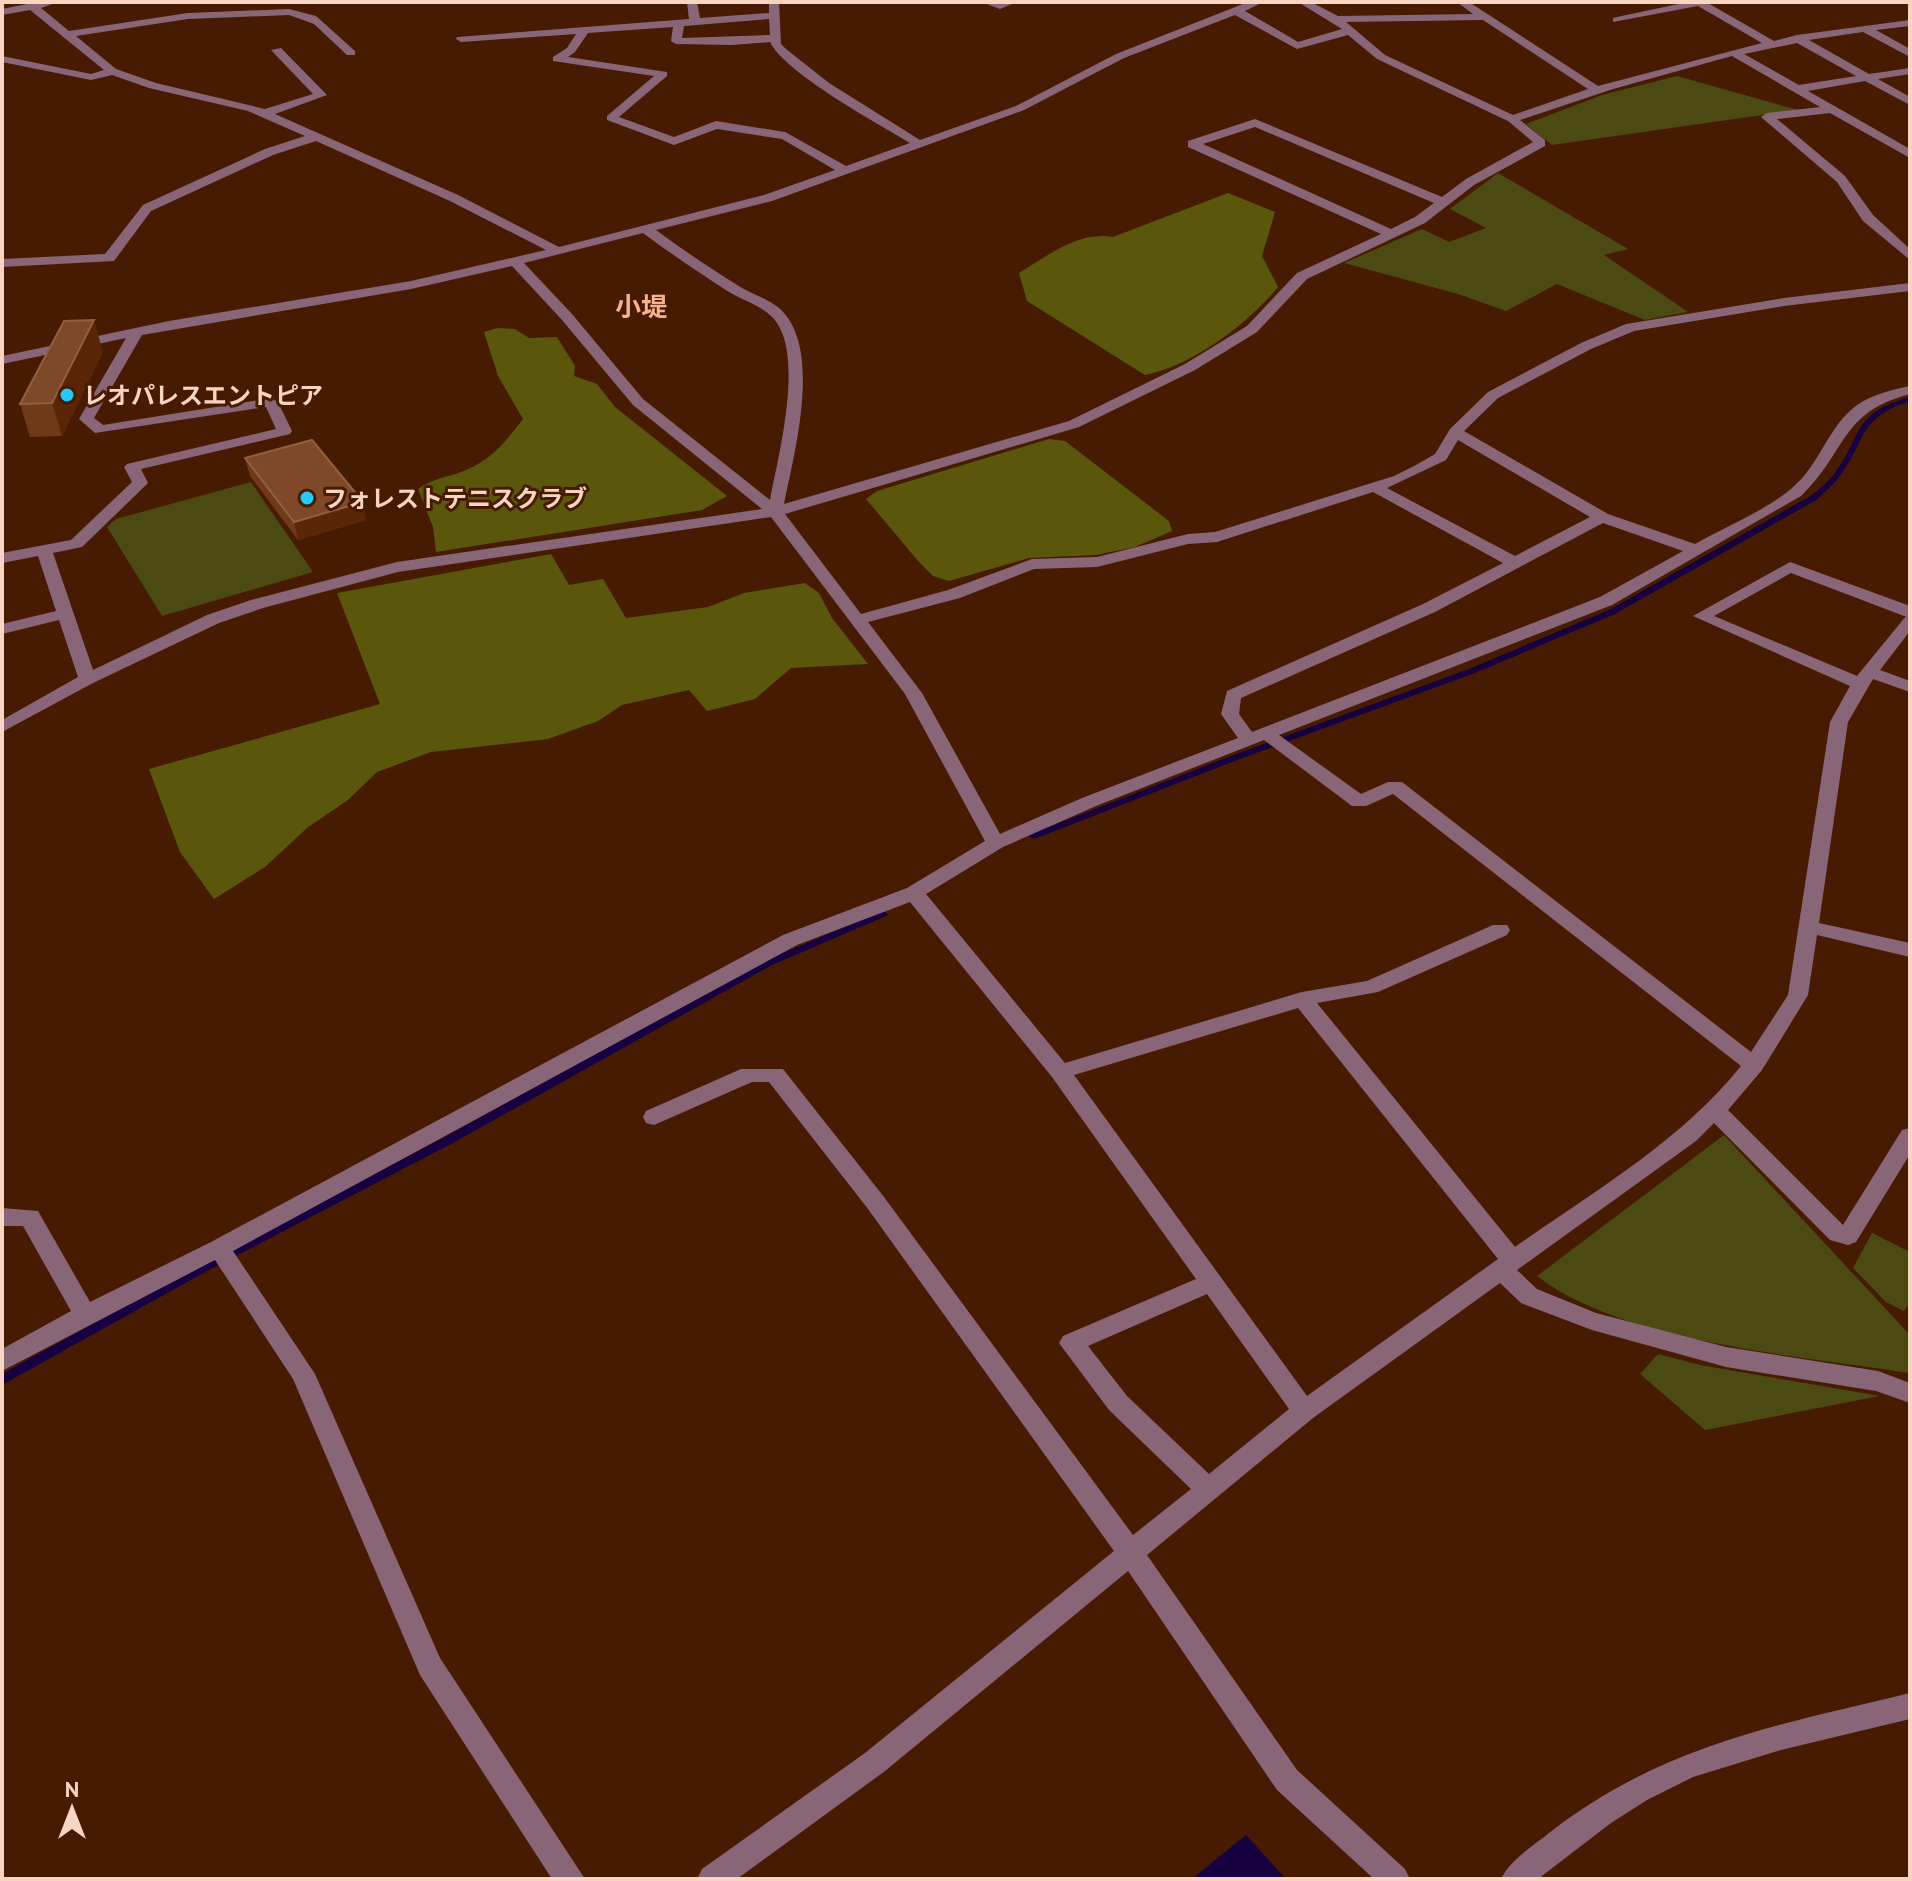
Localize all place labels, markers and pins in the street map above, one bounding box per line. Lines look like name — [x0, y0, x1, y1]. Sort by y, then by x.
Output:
place label: レオパレスエントピア — [83, 380, 323, 411]
marker: レオパレスエントピア — [58, 386, 76, 404]
place label: フォレストテニスクラブ — [323, 483, 587, 514]
marker: フォレストテニスクラブ — [298, 489, 316, 507]

